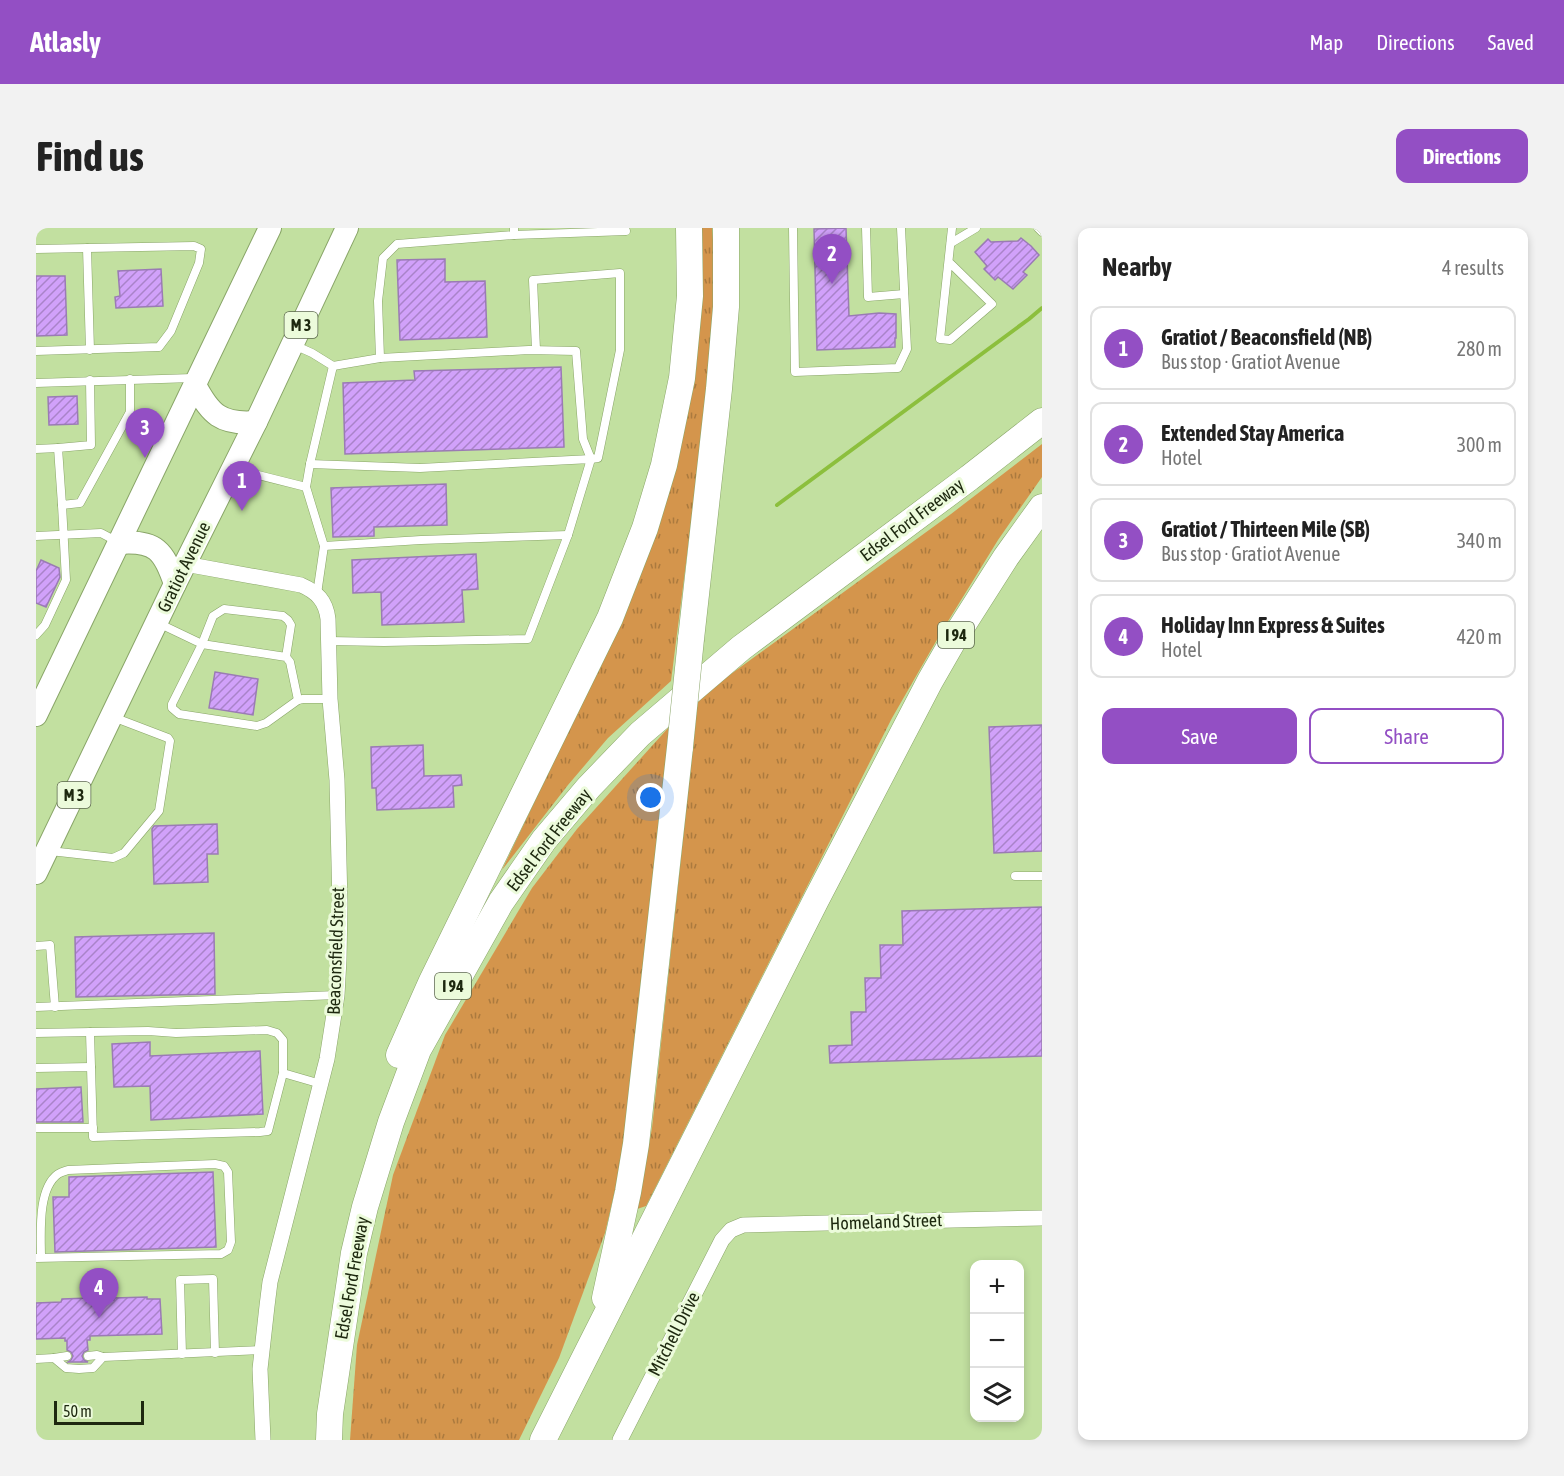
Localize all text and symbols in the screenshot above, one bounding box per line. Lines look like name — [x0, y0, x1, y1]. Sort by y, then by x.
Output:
text: Atlasly — [30, 26, 101, 58]
text: Map — [1309, 30, 1343, 54]
text: Directions — [1376, 30, 1455, 54]
text: Saved — [1488, 30, 1534, 54]
button: Directions — [1396, 129, 1528, 183]
text: Find us — [36, 132, 144, 180]
pin: 2 — [812, 235, 852, 284]
text: Nearby — [1102, 252, 1172, 282]
text: 4 results — [1442, 256, 1504, 279]
road number: M 3 — [284, 312, 318, 338]
text: Gratiot / Beaconsfield (NB) — [1161, 324, 1372, 350]
text: 1 — [1119, 337, 1128, 360]
text: 280 m — [1457, 337, 1502, 360]
text: Bus stop · Gratiot Avenue — [1161, 350, 1340, 373]
pin: 3 — [126, 408, 164, 458]
text: Extended Stay America — [1161, 420, 1344, 446]
text: 2 — [1119, 433, 1128, 456]
text: 300 m — [1457, 433, 1502, 456]
text: Hotel — [1161, 446, 1202, 469]
pin: 1 — [222, 462, 262, 511]
street label: Edsel Ford Freeway — [856, 474, 968, 565]
text: Gratiot / Thirteen Mile (SB) — [1161, 516, 1370, 542]
street label: Gratiot Avenue — [153, 518, 214, 615]
text: 3 — [1119, 529, 1128, 552]
text: 340 m — [1457, 529, 1502, 552]
text: Bus stop · Gratiot Avenue — [1161, 542, 1340, 565]
text: Holiday Inn Express & Suites — [1161, 612, 1385, 638]
road number: I 94 — [938, 622, 974, 648]
text: 4 — [1119, 625, 1128, 648]
text: 420 m — [1457, 625, 1502, 648]
text: Hotel — [1161, 638, 1202, 661]
button: Save — [1102, 708, 1297, 764]
button: Share — [1309, 708, 1504, 764]
road number: M 3 — [58, 782, 90, 808]
your location — [636, 783, 665, 812]
street label: Edsel Ford Freeway — [502, 784, 595, 895]
street label: Beaconsfield Street — [323, 887, 348, 1015]
road number: I 94 — [435, 973, 471, 999]
street label: Homeland Street — [829, 1209, 943, 1234]
street label: Edsel Ford Freeway — [330, 1215, 373, 1341]
map controls — [970, 1260, 1024, 1422]
button: + — [970, 1260, 1024, 1314]
pin: 4 — [80, 1268, 118, 1318]
street label: Mitchell Drive — [643, 1288, 704, 1379]
button: − — [970, 1314, 1024, 1368]
button: layers — [970, 1368, 1024, 1422]
scale bar — [54, 1398, 144, 1426]
text: 50 m — [63, 1402, 92, 1420]

